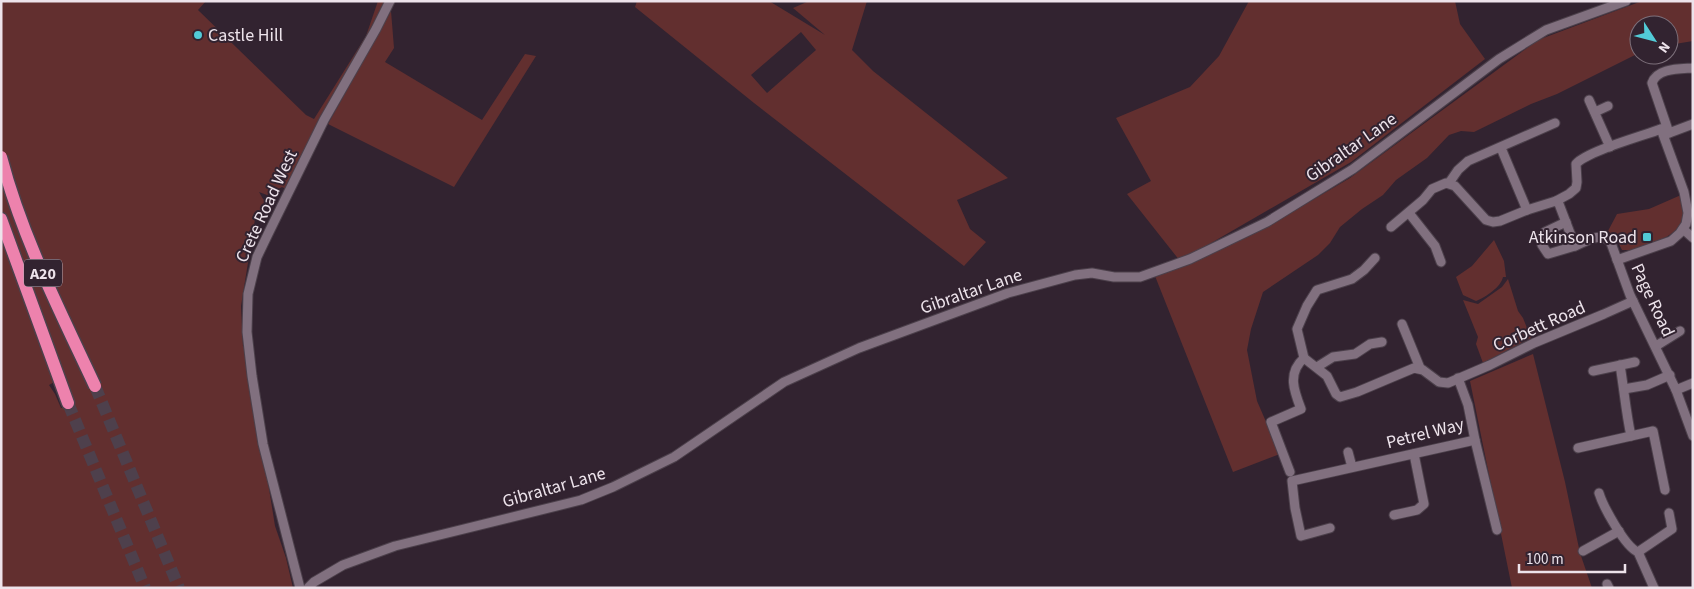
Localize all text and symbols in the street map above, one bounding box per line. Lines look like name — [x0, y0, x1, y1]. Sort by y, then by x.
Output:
north arrow — [1629, 15, 1679, 65]
place label: Castle Hill — [208, 23, 283, 48]
marker: Castle Hill — [192, 29, 204, 41]
text: N — [1653, 37, 1675, 57]
street label: Gibraltar Lane — [1301, 107, 1402, 188]
street label: Crete Road West — [229, 146, 304, 267]
place label: Atkinson Road — [1529, 225, 1637, 250]
marker: Atkinson Road — [1641, 231, 1653, 243]
street label: Page Road — [1625, 259, 1680, 341]
road number: A20 — [24, 260, 62, 286]
street label: Gibraltar Lane — [917, 262, 1025, 321]
street label: Corbett Road — [1489, 295, 1590, 358]
street label: Petrel Way — [1384, 412, 1467, 455]
street label: Gibraltar Lane — [500, 461, 609, 514]
scale bar — [1519, 542, 1625, 574]
text: 100 m — [1526, 549, 1564, 570]

